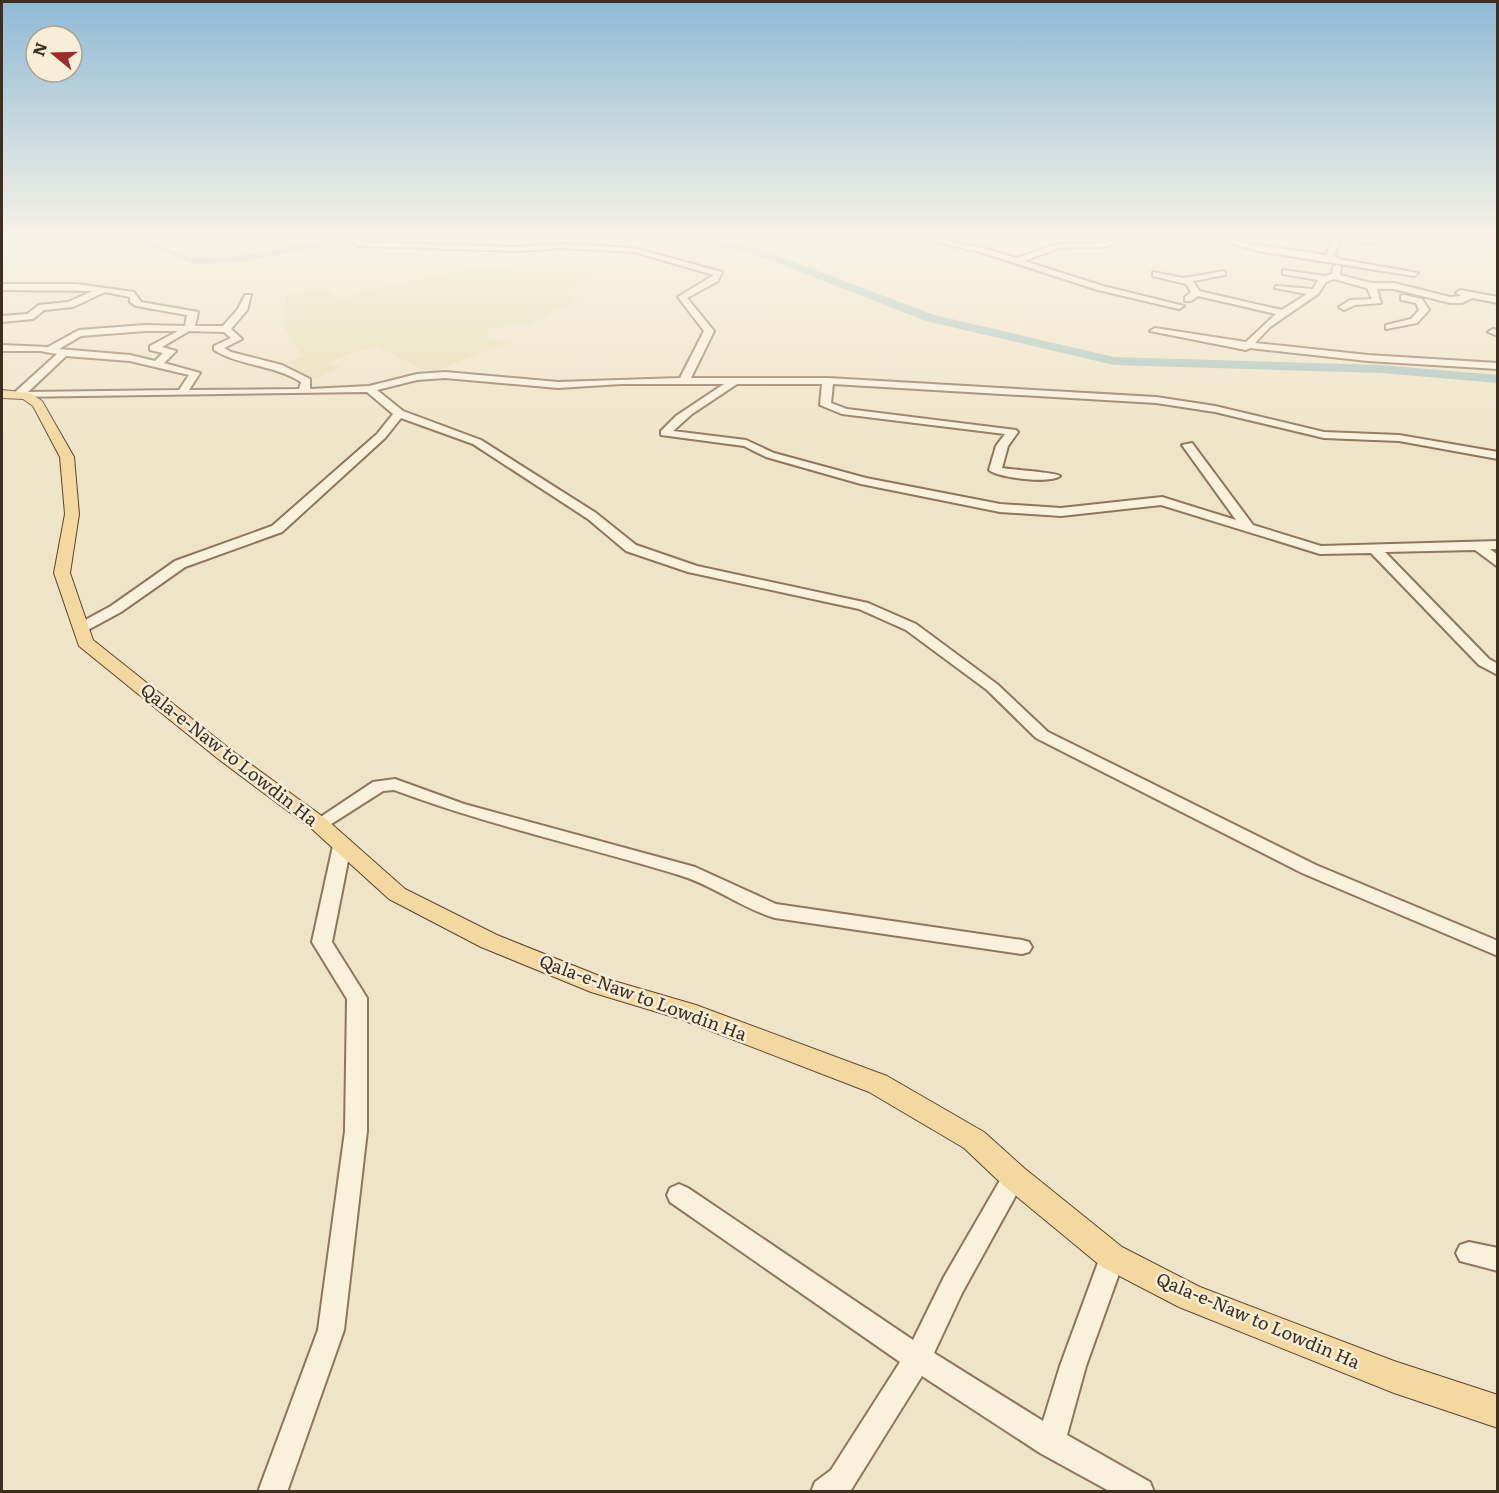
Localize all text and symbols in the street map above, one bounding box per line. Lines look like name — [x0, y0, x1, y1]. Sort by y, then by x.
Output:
north arrow — [24, 24, 84, 84]
text: N — [25, 39, 52, 59]
street label: Qala-e-Naw to Lowdin Ha — [135, 676, 325, 832]
street label: Qala-e-Naw to Lowdin Ha — [536, 946, 751, 1047]
street label: Qala-e-Naw to Lowdin Ha — [1152, 1264, 1365, 1375]

